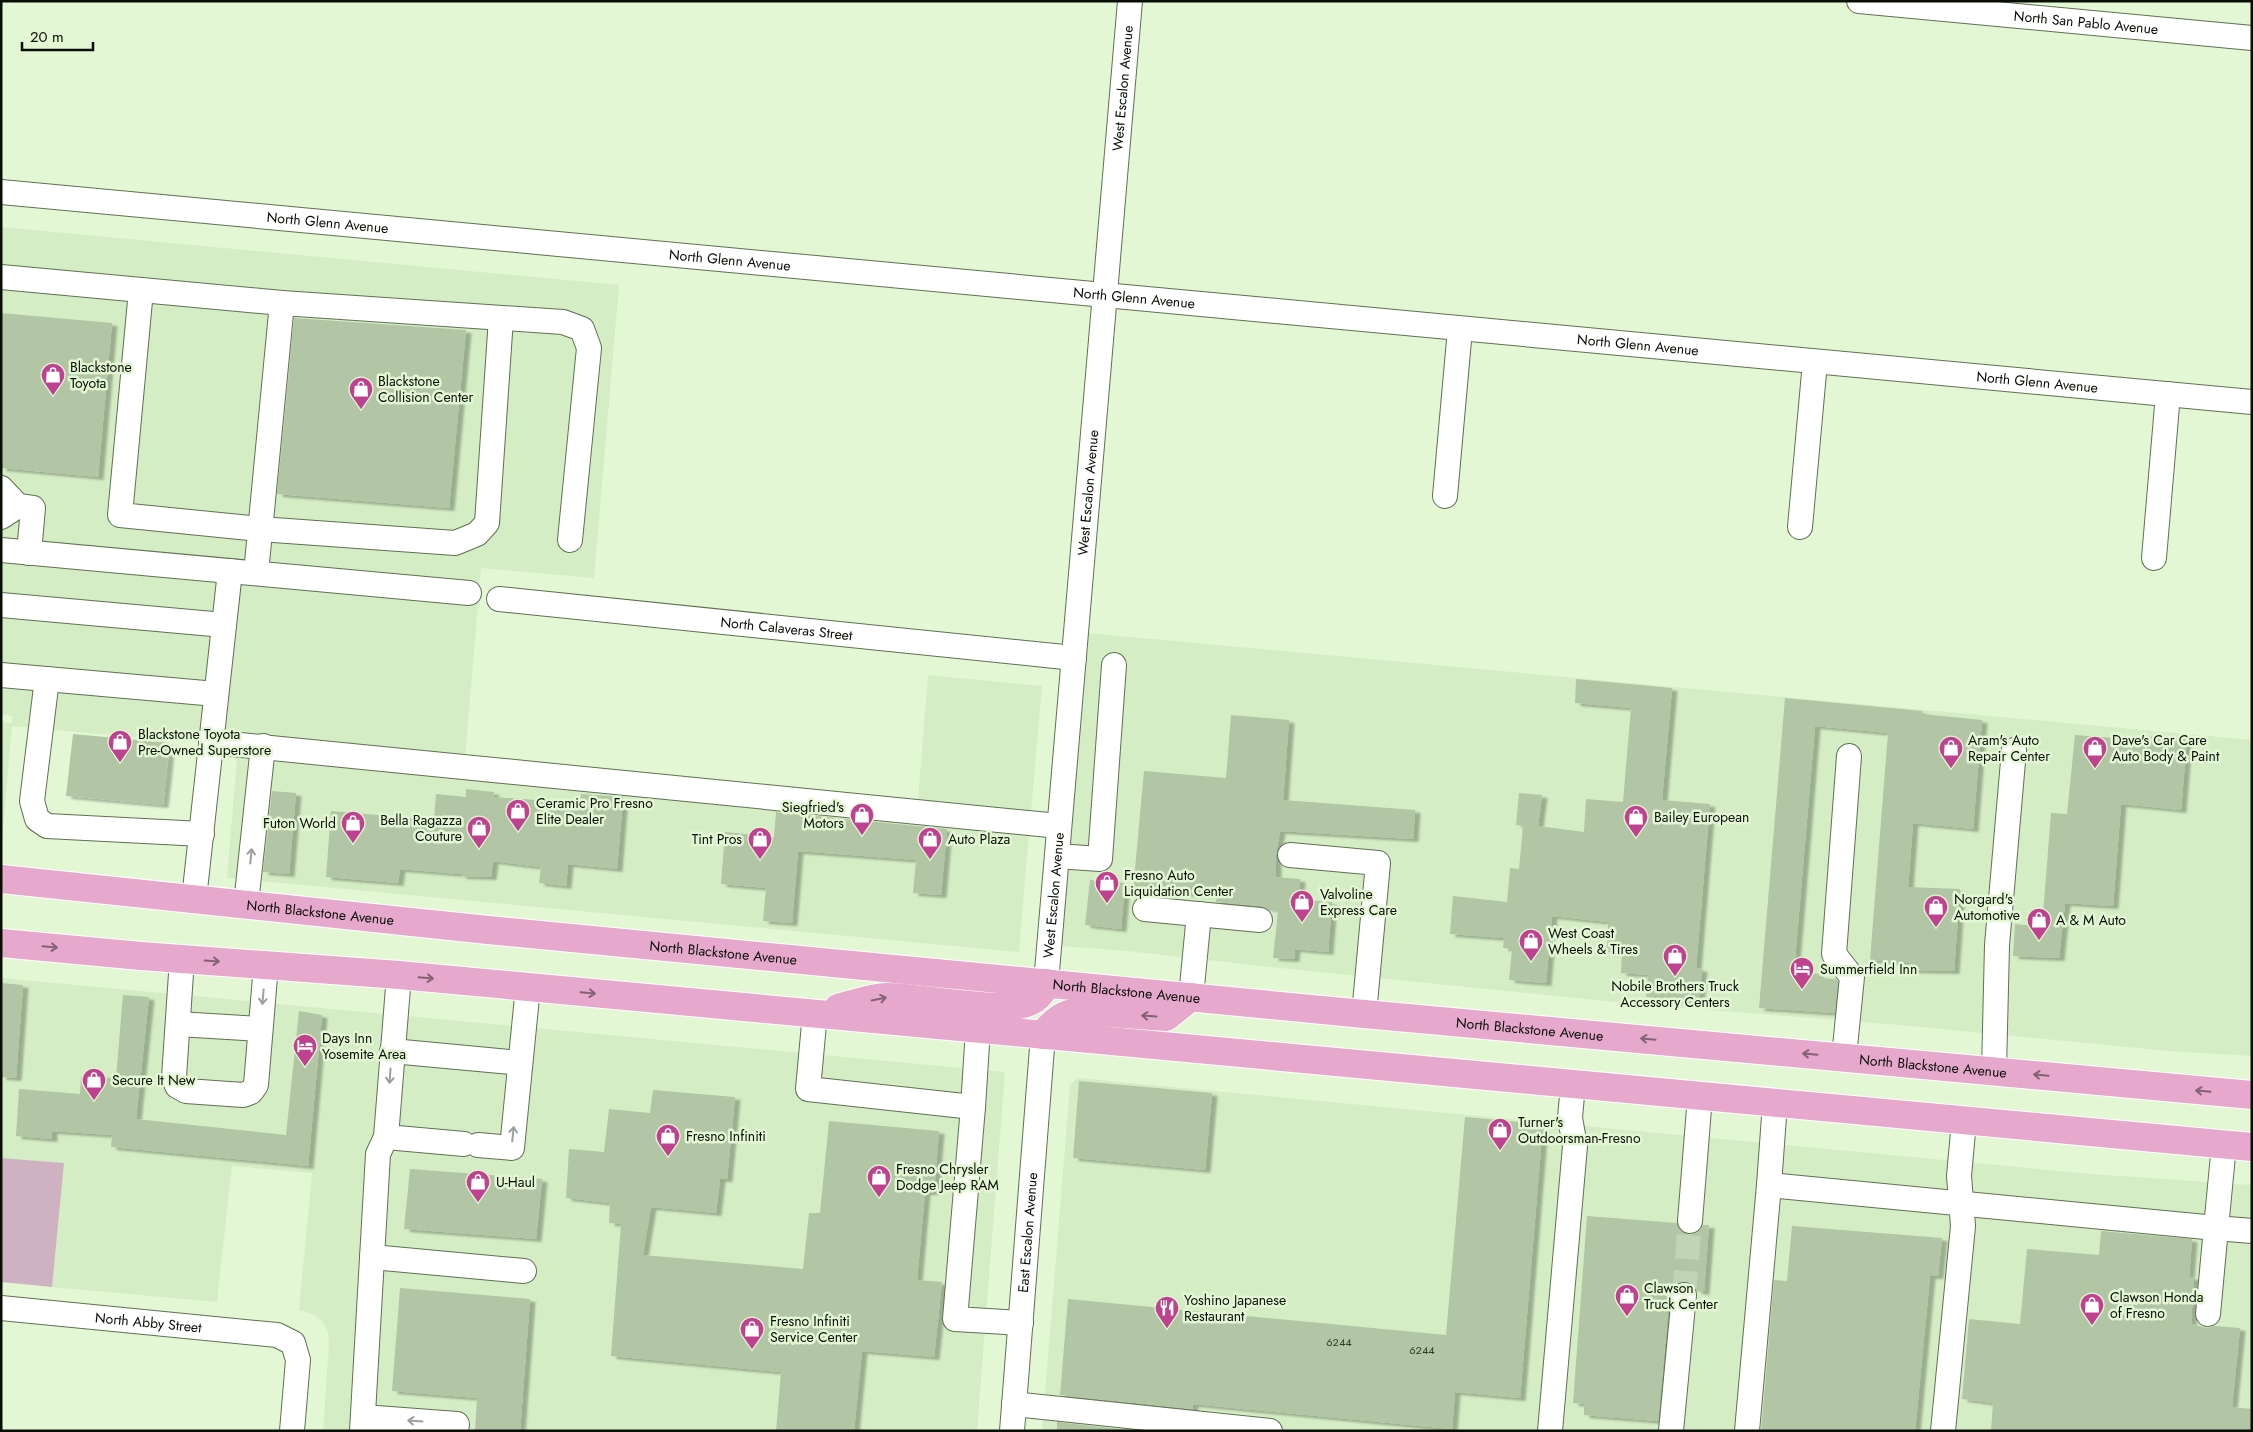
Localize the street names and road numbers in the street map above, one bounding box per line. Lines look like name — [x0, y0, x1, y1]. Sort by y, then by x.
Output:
street label: North San Pablo Avenue — [2013, 6, 2159, 39]
street label: West Escalon Avenue — [1107, 25, 1138, 152]
street label: North Glenn Avenue — [266, 207, 389, 238]
street label: North Glenn Avenue — [668, 244, 792, 276]
street label: North Glenn Avenue — [1072, 282, 1196, 313]
street label: North Glenn Avenue — [1576, 329, 1700, 360]
street label: North Glenn Avenue — [1975, 366, 2099, 398]
street label: West Escalon Avenue — [1073, 429, 1103, 556]
street label: North Calaveras Street — [720, 612, 854, 645]
street label: West Escalon Avenue — [1038, 832, 1069, 959]
street label: North Blackstone Avenue — [246, 895, 395, 930]
street label: North Blackstone Avenue — [649, 936, 798, 970]
street label: North Blackstone Avenue — [1052, 974, 1201, 1008]
street label: North Blackstone Avenue — [1455, 1012, 1604, 1046]
street label: North Blackstone Avenue — [1858, 1049, 2008, 1083]
street label: East Escalon Avenue — [1013, 1172, 1042, 1293]
street label: North Abby Street — [94, 1307, 203, 1338]

